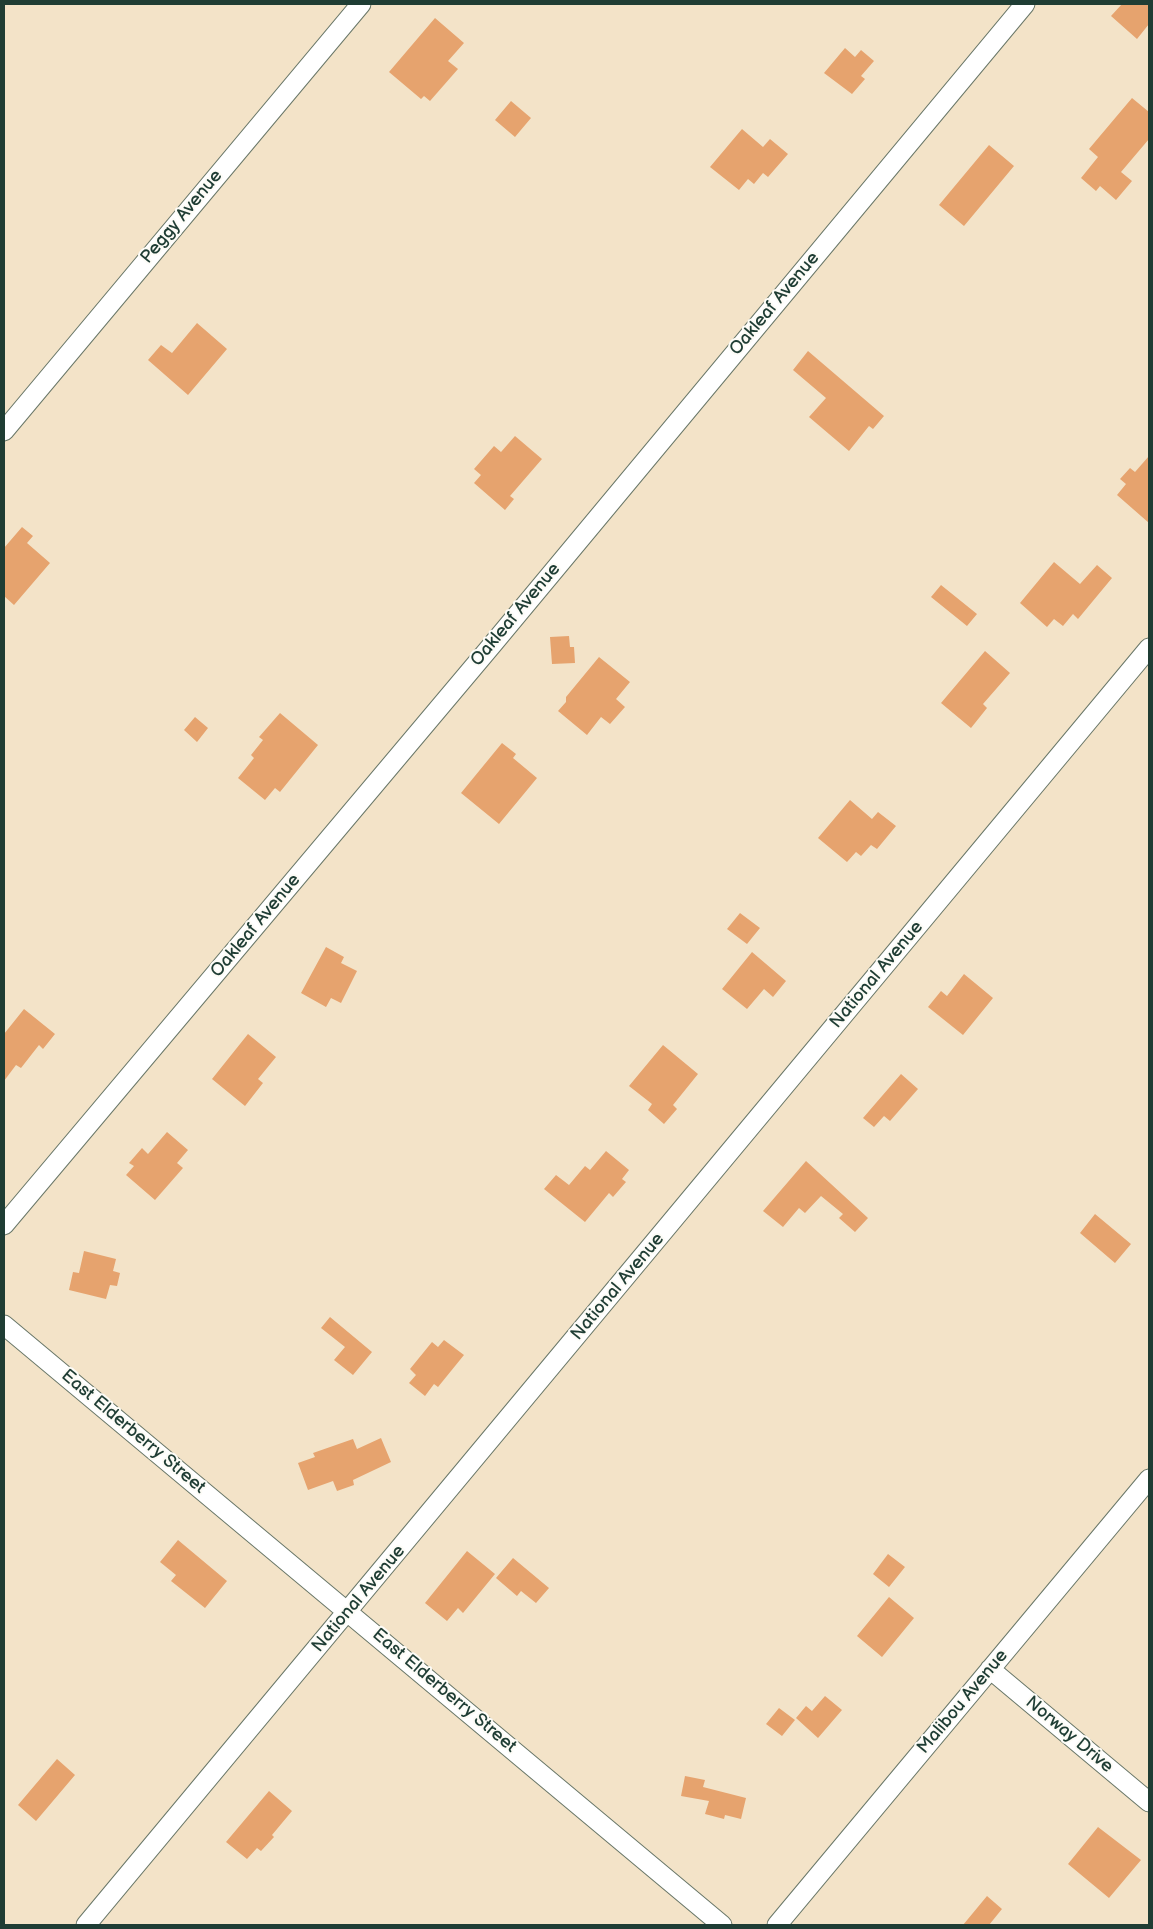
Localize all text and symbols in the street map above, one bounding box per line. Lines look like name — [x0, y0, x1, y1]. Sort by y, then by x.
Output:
street label: Peggy Avenue — [137, 166, 227, 268]
street label: Oakleaf Avenue — [726, 248, 824, 360]
street label: Oakleaf Avenue — [467, 559, 565, 671]
street label: Oakleaf Avenue — [207, 870, 305, 982]
street label: National Avenue — [826, 917, 928, 1033]
street label: National Avenue — [567, 1229, 669, 1345]
street label: East Elderberry Street — [56, 1365, 210, 1499]
street label: National Avenue — [308, 1541, 410, 1657]
street label: East Elderberry Street — [367, 1624, 521, 1758]
street label: Malibou Avenue — [913, 1645, 1013, 1759]
street label: Norway Drive — [1021, 1692, 1117, 1778]

